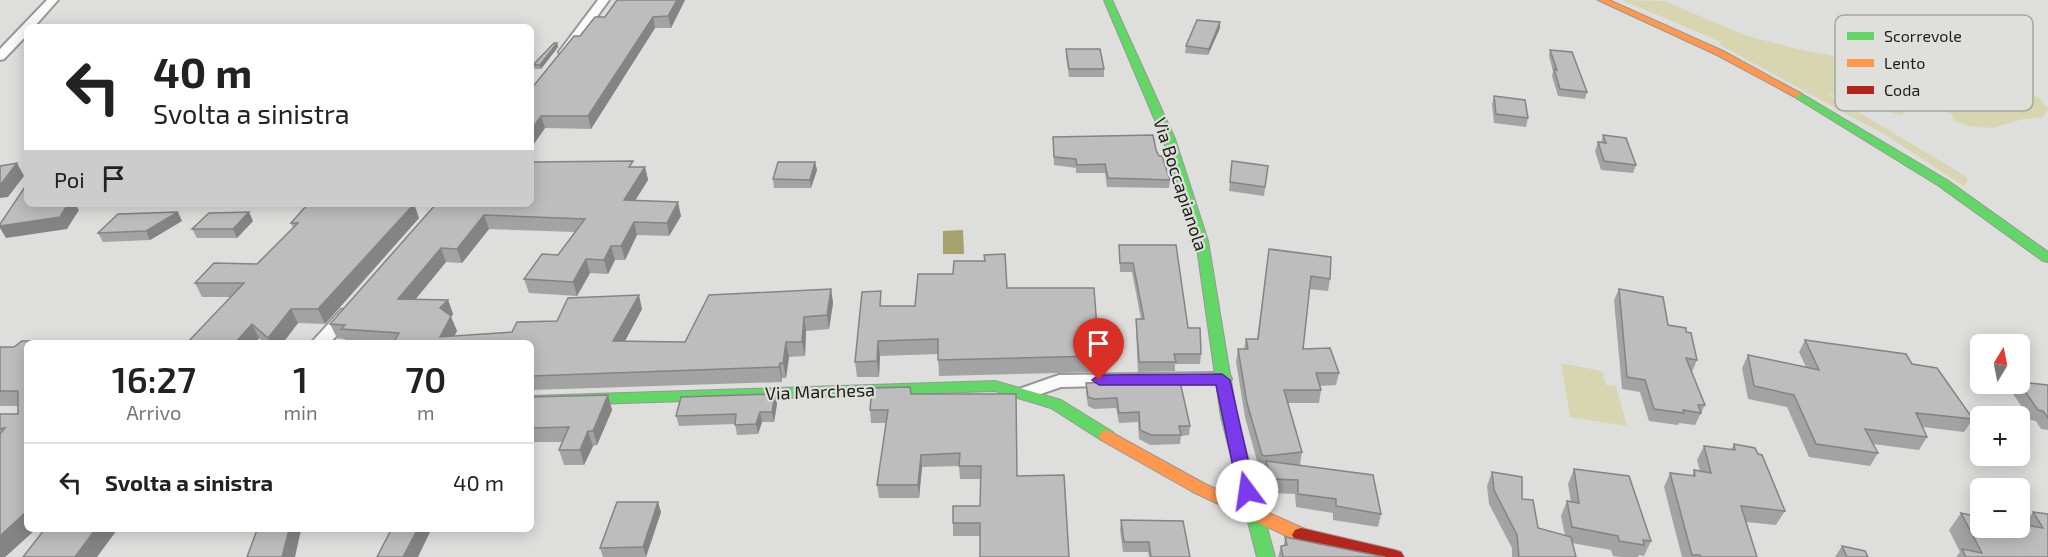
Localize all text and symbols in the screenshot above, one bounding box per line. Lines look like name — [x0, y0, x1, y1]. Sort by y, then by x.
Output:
legend — [1835, 15, 2033, 111]
text: Scorrevole — [1884, 26, 1962, 45]
text: 40 m — [153, 46, 252, 96]
icon: left — [54, 48, 132, 126]
text: Lento — [1884, 53, 1925, 72]
text: Coda — [1884, 80, 1920, 99]
text: Svolta a sinistra — [153, 97, 350, 129]
street label: Via Boccapianola — [1149, 115, 1213, 253]
icon: arrive — [97, 162, 130, 195]
text: Poi — [54, 166, 85, 192]
pin — [1073, 318, 1124, 380]
icon: arrive — [1082, 327, 1115, 360]
north arrow — [1970, 334, 2030, 394]
map controls — [1970, 334, 2030, 538]
text: 16:27 — [112, 357, 196, 400]
text: 1 — [293, 357, 308, 400]
text: 70 — [405, 357, 446, 400]
street label: Via Marchesa — [765, 378, 875, 404]
text: Arrivo — [126, 400, 181, 424]
text: min — [284, 400, 318, 424]
text: m — [417, 400, 435, 424]
button: + — [1970, 406, 2030, 466]
position arrow — [1215, 459, 1279, 523]
icon: left — [54, 466, 87, 499]
text: Svolta a sinistra — [105, 469, 273, 495]
text: 40 m — [453, 469, 504, 495]
button: − — [1970, 478, 2030, 538]

